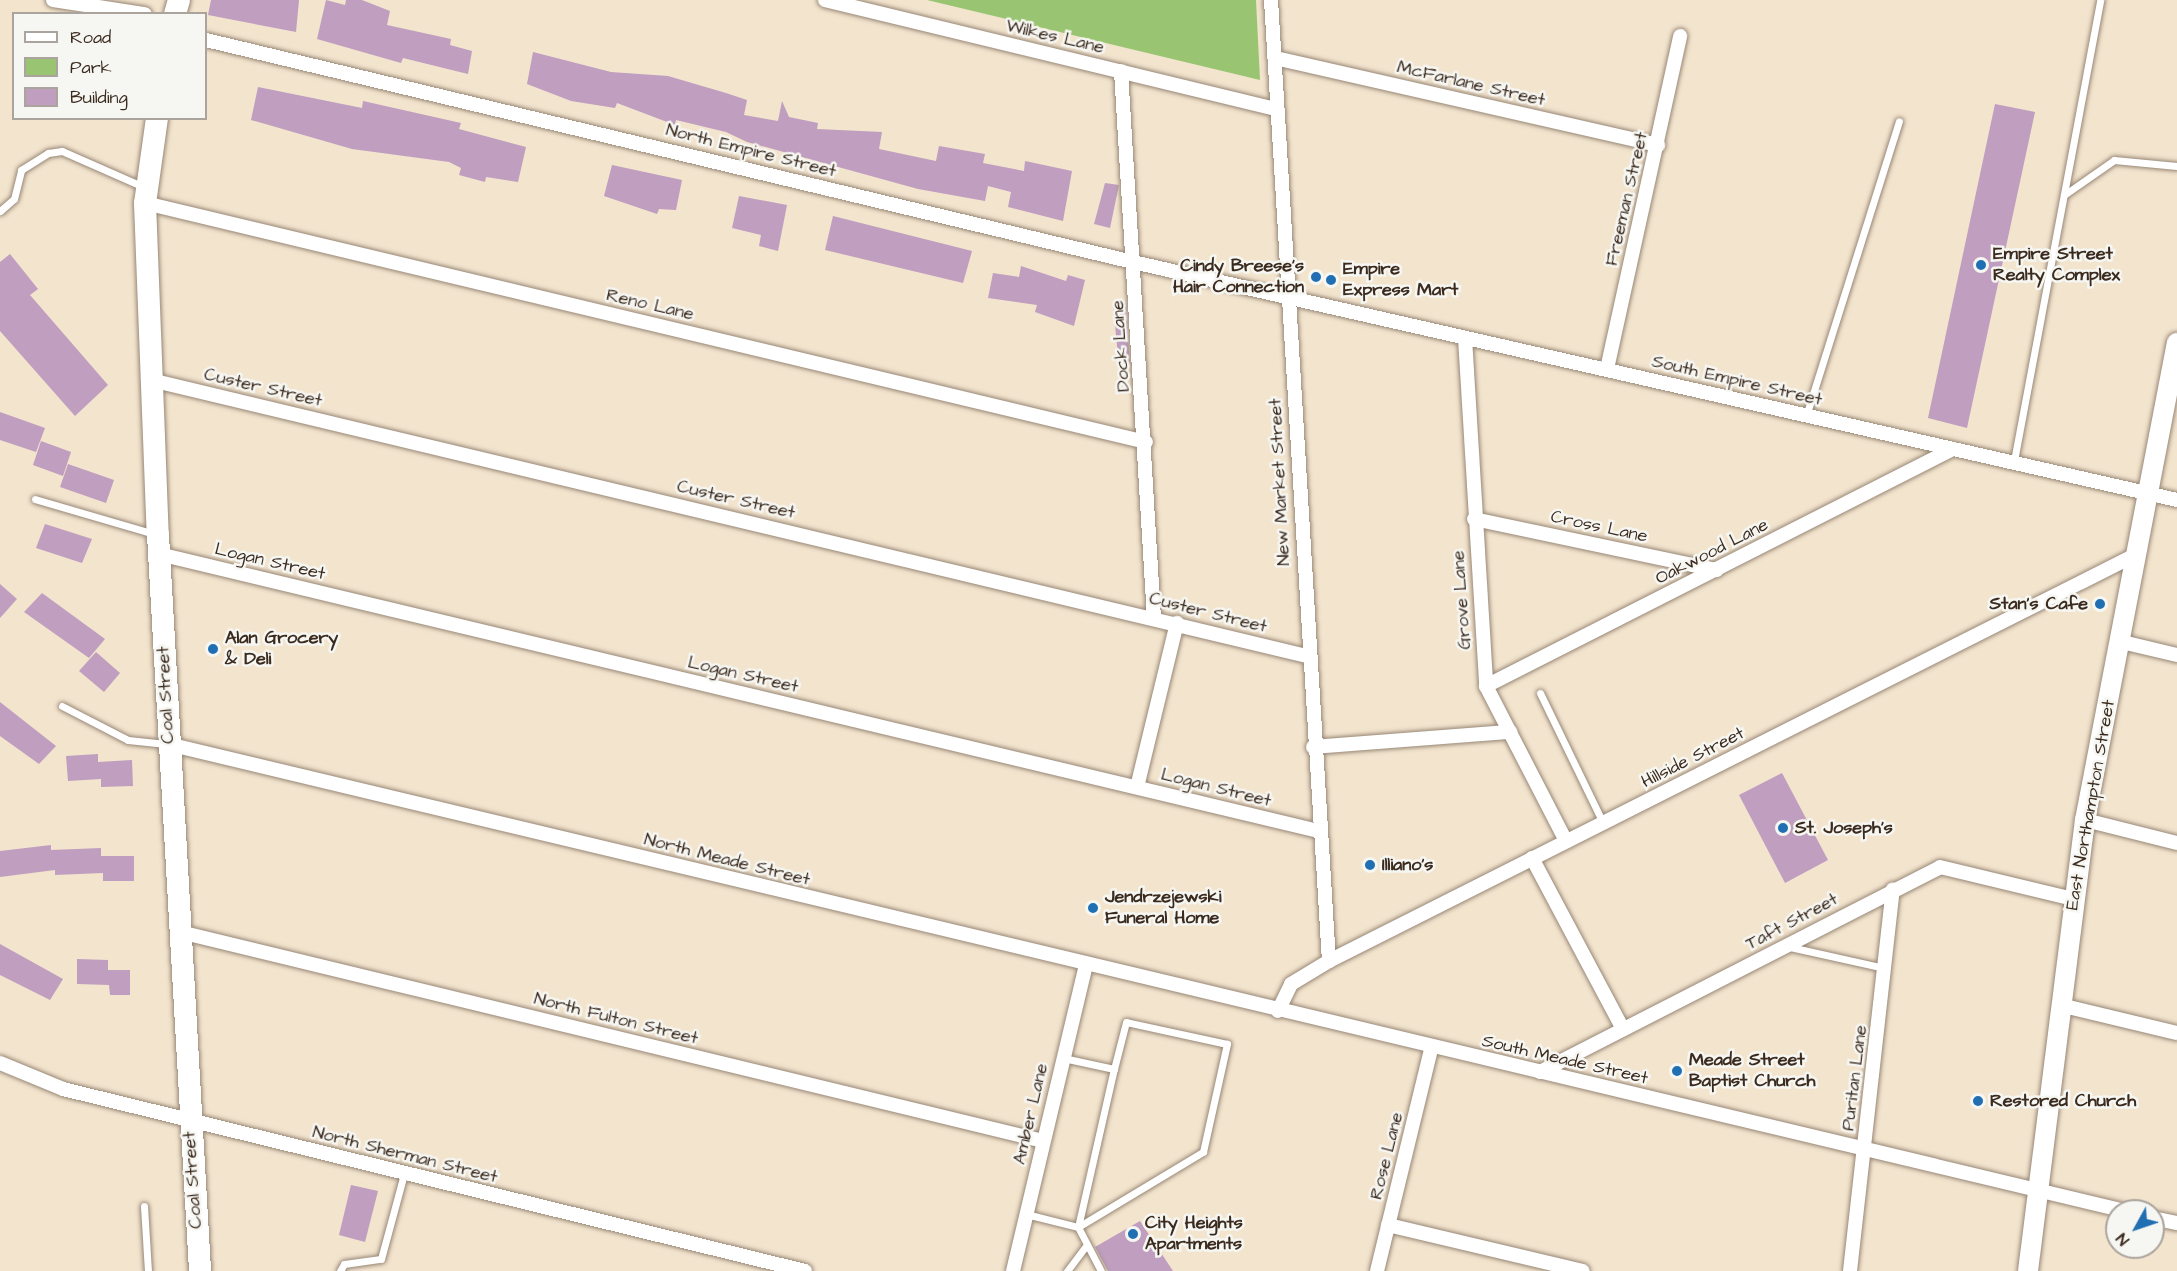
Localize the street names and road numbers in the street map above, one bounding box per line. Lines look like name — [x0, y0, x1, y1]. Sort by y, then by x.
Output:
street label: Wilkes Lane — [1004, 15, 1106, 59]
street label: McFarlane Street — [1395, 56, 1547, 112]
street label: North Empire Street — [664, 119, 838, 183]
street label: Freeman Street — [1601, 130, 1653, 268]
street label: Reno Lane — [604, 284, 696, 326]
street label: Dock Lane — [1107, 299, 1135, 393]
street label: South Empire Street — [1650, 351, 1824, 411]
street label: Custer Street — [202, 364, 324, 412]
street label: New Market Street — [1265, 398, 1295, 566]
street label: Custer Street — [675, 476, 797, 524]
street label: Cross Lane — [1549, 506, 1649, 548]
street label: Oakwood Lane — [1652, 514, 1772, 590]
street label: Logan Street — [213, 539, 327, 585]
street label: Grove Lane — [1448, 550, 1476, 650]
street label: Custer Street — [1147, 588, 1269, 638]
street label: Coal Street — [153, 646, 179, 744]
street label: Logan Street — [686, 652, 800, 698]
street label: East Northampton Street — [2062, 698, 2120, 912]
street label: Hillside Street — [1638, 723, 1748, 793]
street label: Logan Street — [1159, 764, 1273, 812]
street label: North Meade Street — [642, 829, 812, 891]
street label: Taft Street — [1742, 889, 1842, 955]
street label: North Fulton Street — [532, 988, 700, 1050]
street label: Puritan Lane — [1838, 1024, 1872, 1132]
street label: South Meade Street — [1480, 1030, 1650, 1090]
street label: Amber Lane — [1009, 1061, 1053, 1167]
street label: Rose Lane — [1366, 1110, 1408, 1202]
street label: North Sherman Street — [310, 1122, 500, 1188]
street label: Coal Street — [179, 1131, 207, 1229]

